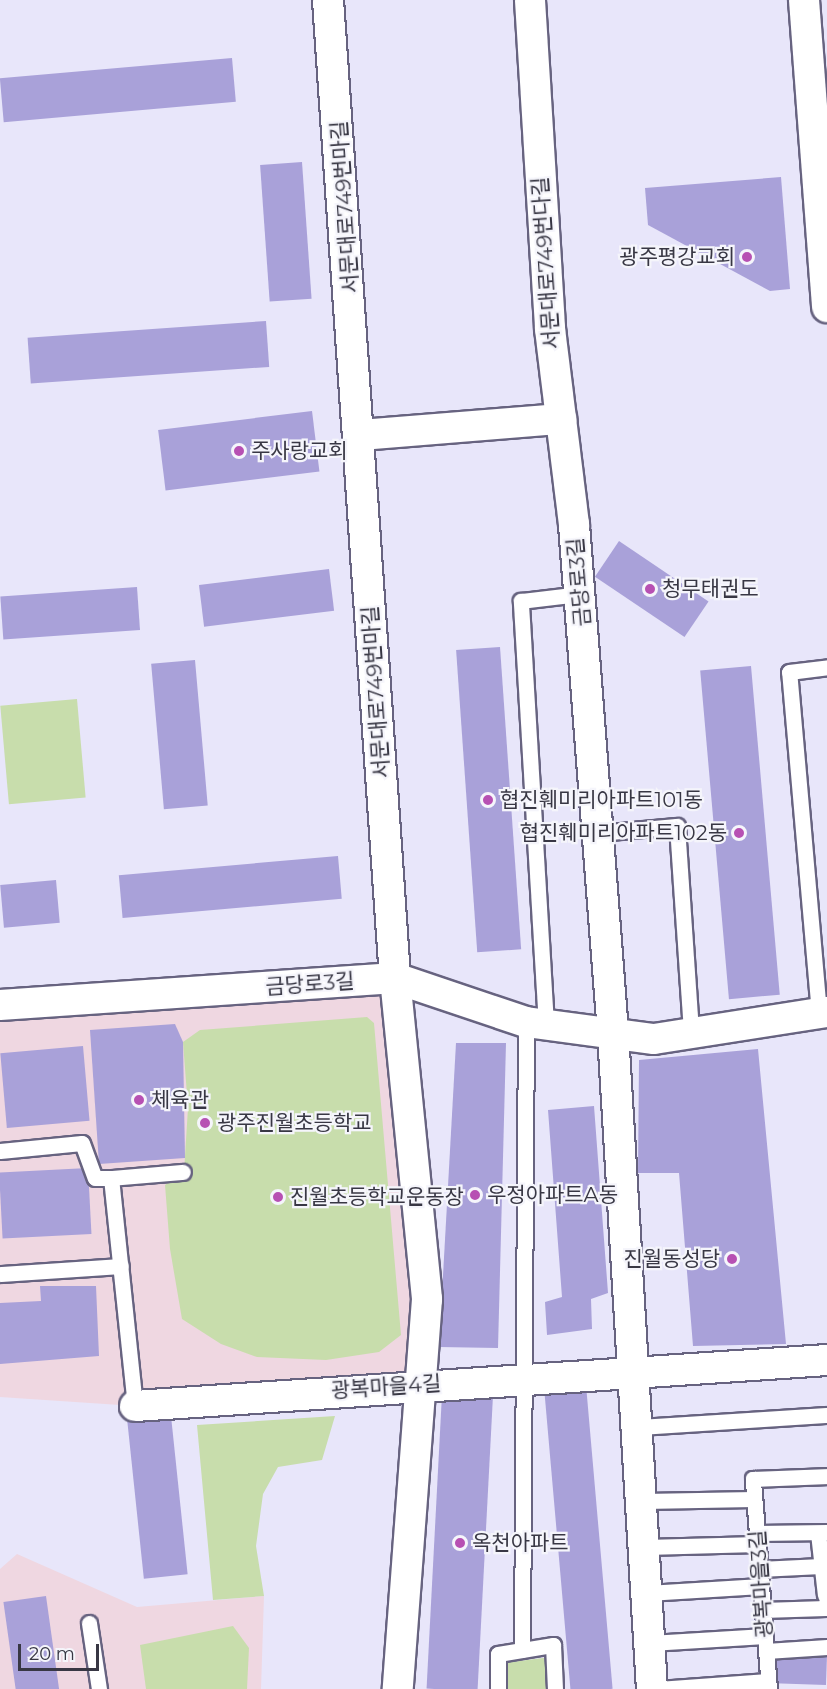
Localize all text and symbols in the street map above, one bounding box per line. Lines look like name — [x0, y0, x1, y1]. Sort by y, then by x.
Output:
street label: 서문대로749번마길 — [326, 120, 364, 294]
street label: 서문대로749번다길 — [527, 176, 565, 350]
place label: 광주평강교회 — [619, 244, 735, 270]
marker: 광주평강교회 — [740, 250, 754, 264]
place label: 주사랑교회 — [251, 438, 348, 464]
marker: 주사랑교회 — [232, 444, 246, 458]
street label: 금당로3길 — [563, 537, 595, 627]
place label: 청무태권도 — [662, 576, 759, 602]
marker: 청무태권도 — [643, 582, 657, 596]
street label: 서문대로749번마길 — [357, 605, 395, 779]
place label: 협진훼미리아파트101동 — [500, 787, 703, 813]
marker: 협진훼미리아파트101동 — [481, 793, 495, 807]
place label: 협진훼미리아파트102동 — [520, 820, 727, 846]
marker: 협진훼미리아파트102동 — [732, 826, 746, 840]
street label: 금당로3길 — [265, 968, 355, 1000]
place label: 체육관 — [151, 1087, 209, 1113]
marker: 체육관 — [132, 1093, 146, 1107]
place label: 광주진월초등학교 — [217, 1110, 372, 1136]
marker: 광주진월초등학교 — [198, 1116, 212, 1130]
place label: 우정아파트A동 — [487, 1182, 618, 1208]
place label: 진월초등학교운동장 — [290, 1184, 464, 1210]
marker: 우정아파트A동 — [468, 1188, 482, 1202]
marker: 진월초등학교운동장 — [271, 1190, 285, 1204]
place label: 진월동성당 — [623, 1246, 720, 1272]
marker: 진월동성당 — [725, 1252, 739, 1266]
street label: 광복마을4길 — [330, 1371, 442, 1403]
street label: 광복마을3길 — [745, 1529, 777, 1639]
place label: 옥천아파트 — [472, 1530, 569, 1556]
marker: 옥천아파트 — [453, 1536, 467, 1550]
scale bar — [21, 1632, 102, 1670]
text: 20 m — [29, 1643, 75, 1665]

